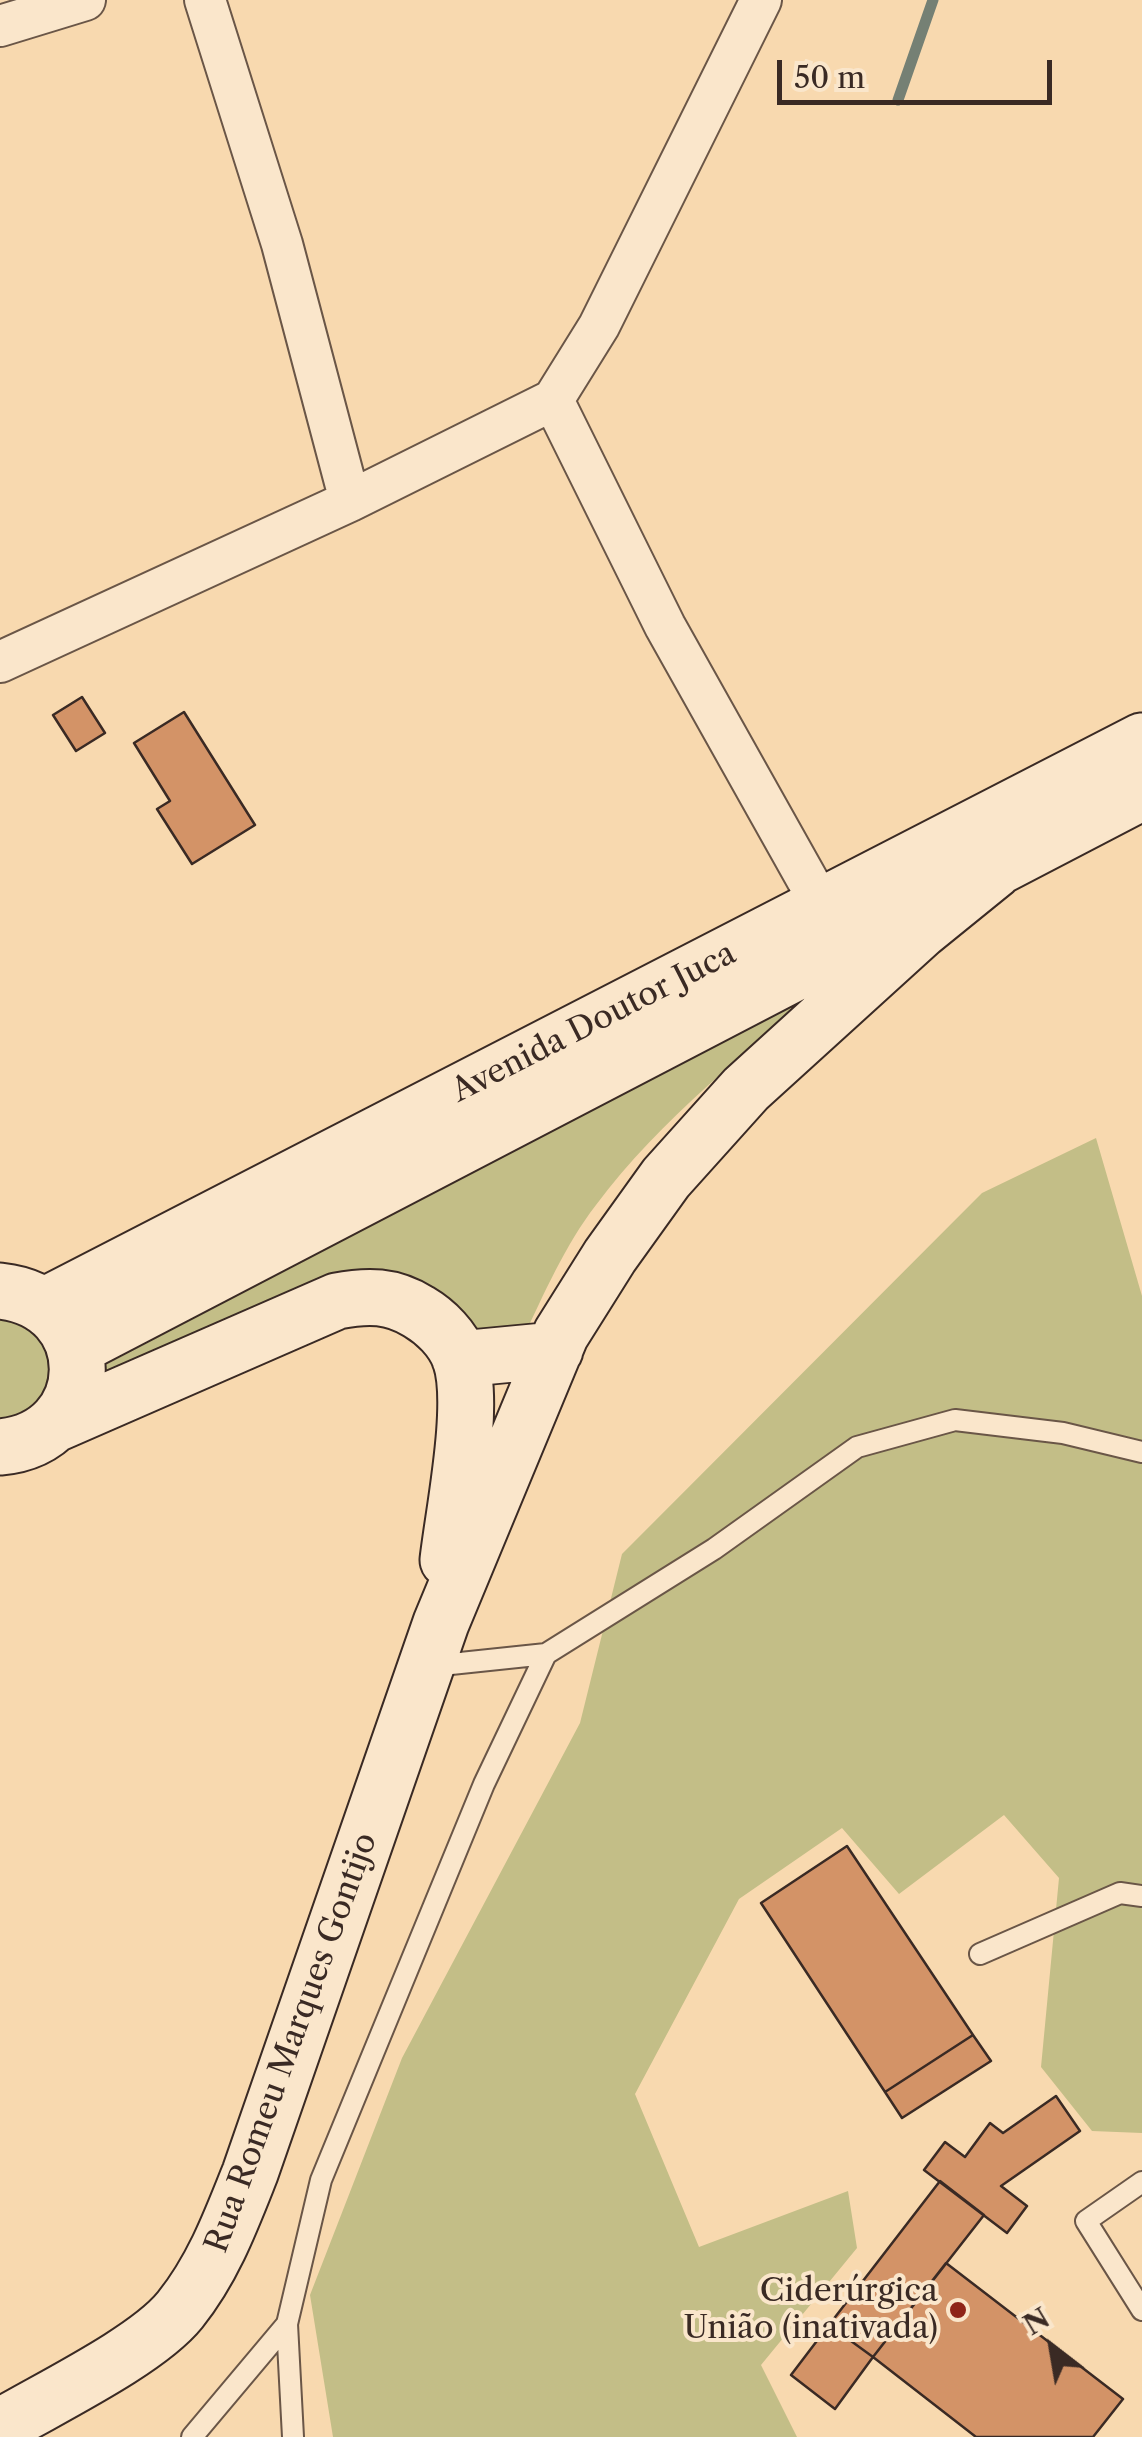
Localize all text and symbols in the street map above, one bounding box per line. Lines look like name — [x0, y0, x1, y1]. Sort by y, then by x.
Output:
scale bar — [782, 40, 1057, 102]
text: 50 m — [794, 59, 865, 96]
street label: Avenida Doutor Juca — [446, 935, 742, 1111]
street label: Rua Romeu Marques Gontijo — [198, 1828, 386, 2258]
place label: Ciderúrgica União (inativada) — [683, 2273, 938, 2348]
north arrow — [1002, 2297, 1102, 2397]
marker: Ciderúrgica União (inativada) — [947, 2299, 969, 2321]
text: N — [1017, 2300, 1056, 2342]

